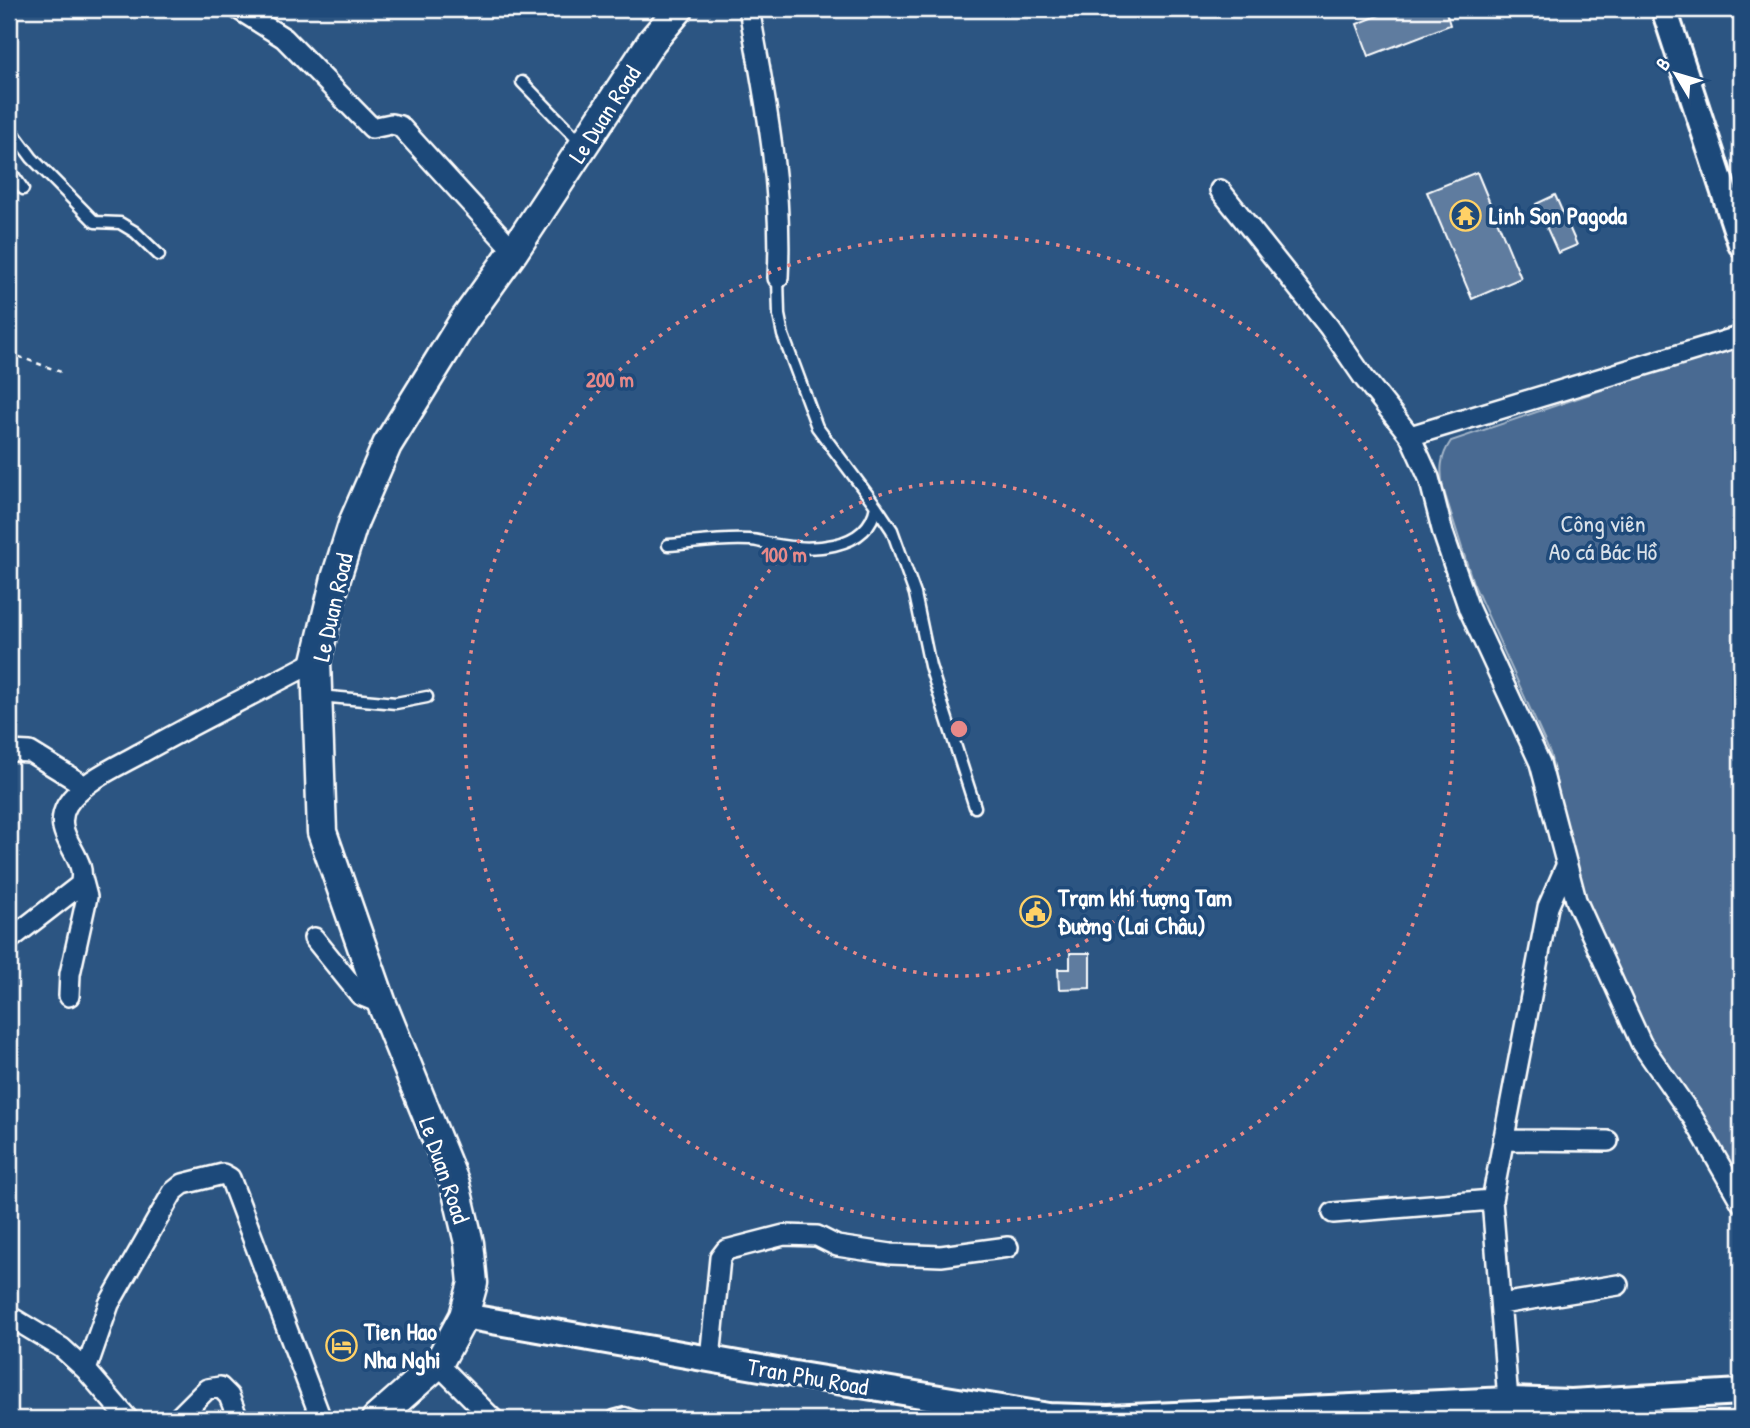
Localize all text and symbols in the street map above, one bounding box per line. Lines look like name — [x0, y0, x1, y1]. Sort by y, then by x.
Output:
north arrow — [1642, 38, 1712, 108]
text: B — [1649, 51, 1676, 75]
street label: Le Duan Road — [561, 59, 647, 169]
temple icon: Linh Son Pagoda — [1449, 198, 1483, 232]
place label: Linh Son Pagoda — [1489, 199, 1627, 232]
text: 200 m — [586, 365, 634, 394]
park label: Công viên Ao cá Bác Hồ — [1549, 507, 1658, 567]
text: 100 m — [761, 540, 807, 569]
street label: Le Duan Road — [304, 550, 360, 664]
centre of rings — [947, 717, 971, 741]
place label: Trạm khí tượng Tam Đường (Lai Châu) — [1057, 881, 1232, 942]
public building icon: Trạm khí tượng Tam Đường (Lai Châu) — [1018, 894, 1052, 928]
street label: Le Duan Road — [412, 1113, 478, 1227]
place label: Tien Hao Nha Nghi — [363, 1315, 441, 1376]
hotel icon: Tien Hao Nha Nghi — [324, 1328, 358, 1362]
street label: Tran Phu Road — [745, 1350, 871, 1402]

